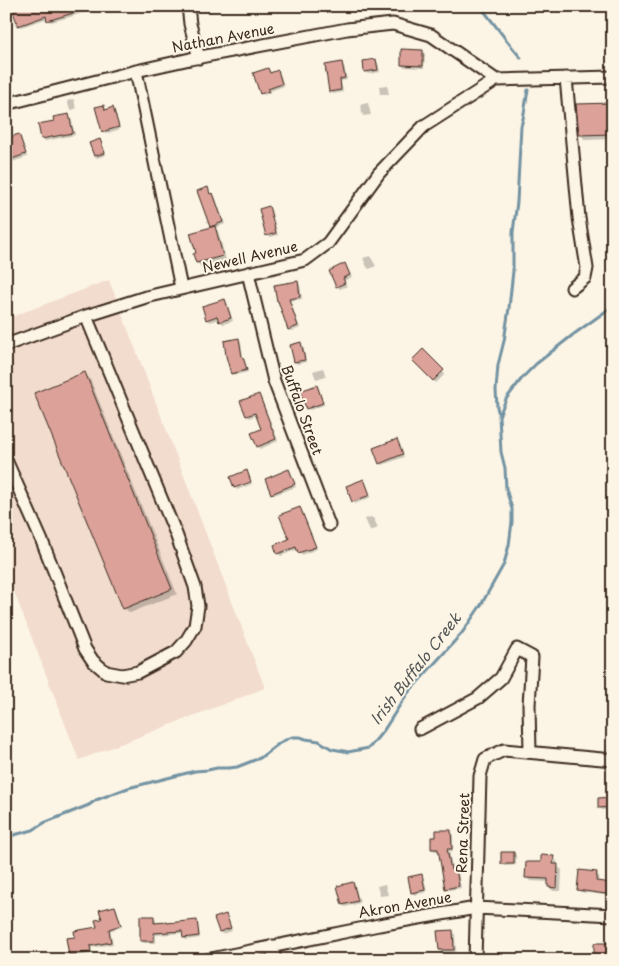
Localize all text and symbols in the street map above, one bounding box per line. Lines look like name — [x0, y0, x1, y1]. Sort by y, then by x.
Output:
street label: Nathan Avenue — [170, 17, 276, 58]
street label: Newell Avenue — [200, 235, 300, 278]
street label: Buffalo Street — [276, 362, 329, 458]
water label: Irish Buffalo Creek — [364, 607, 466, 729]
street label: Rena Street — [451, 792, 474, 873]
street label: Akron Avenue — [357, 886, 453, 923]

